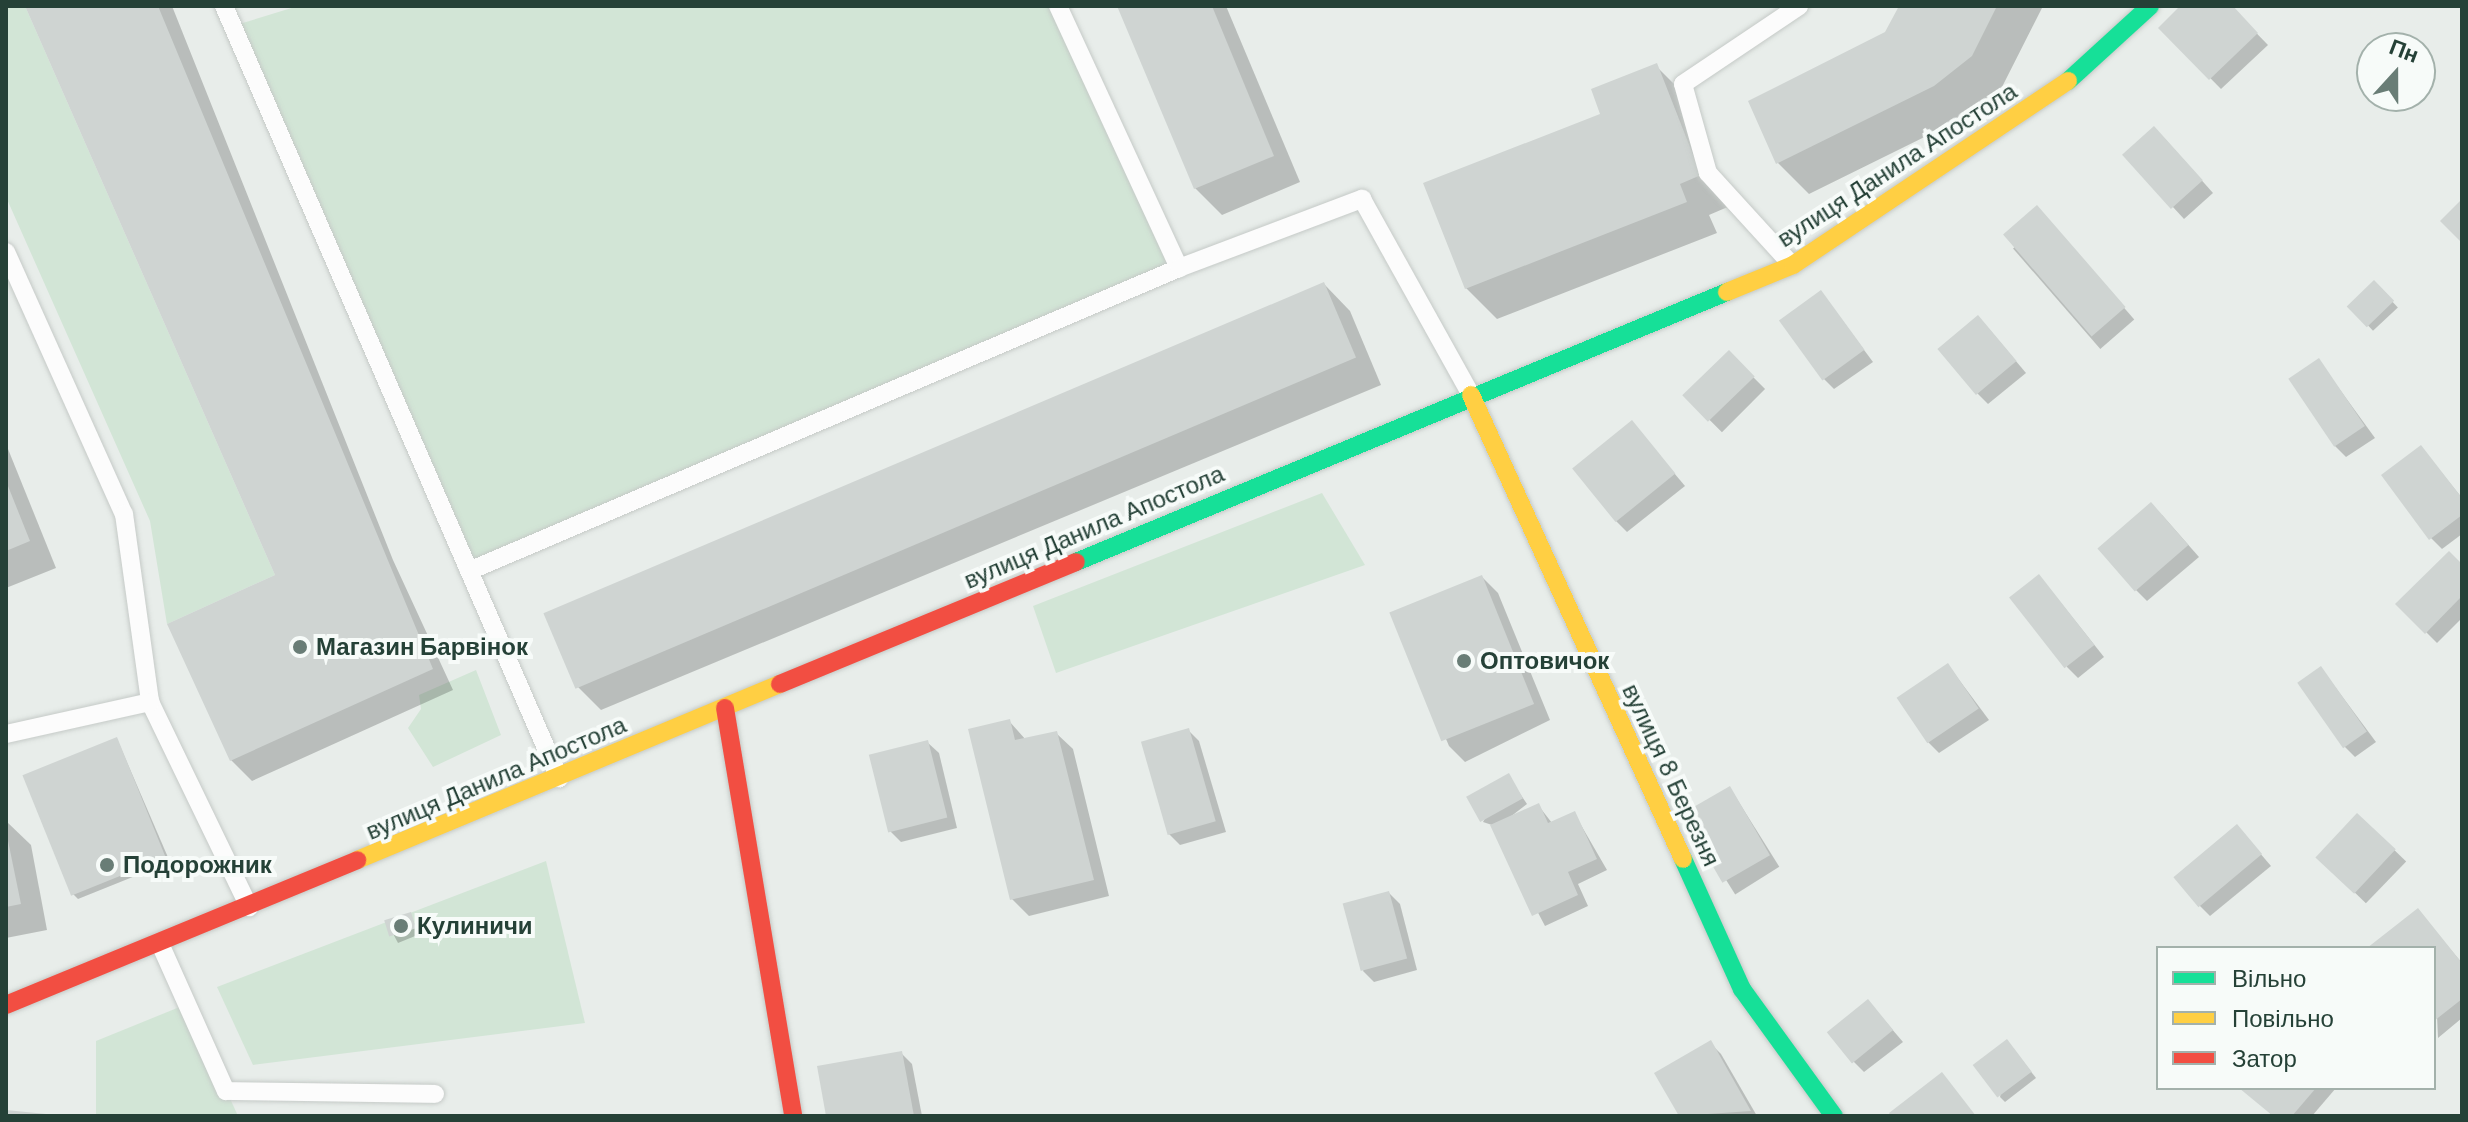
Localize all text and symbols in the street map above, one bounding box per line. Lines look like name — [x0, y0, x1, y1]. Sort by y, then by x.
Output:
north arrow — [2356, 32, 2436, 112]
text: Пн — [2385, 32, 2423, 70]
street label: вулиця Данила Апостола — [1772, 77, 2022, 253]
street label: вулиця Данила Апостола — [960, 459, 1228, 595]
place label: Магазин Барвінок — [316, 633, 528, 661]
marker: Магазин Барвінок — [291, 638, 309, 656]
place label: Оптовичок — [1480, 647, 1609, 675]
marker: Оптовичок — [1455, 652, 1473, 670]
street label: вулиця 8 Березня — [1616, 679, 1726, 871]
street label: вулиця Данила Апостола — [362, 710, 630, 846]
place label: Подорожник — [123, 851, 272, 879]
marker: Подорожник — [98, 856, 116, 874]
place label: Кулиничи — [417, 912, 533, 940]
marker: Кулиничи — [392, 917, 410, 935]
legend — [2156, 946, 2436, 1090]
text: Вільно — [2232, 963, 2306, 994]
text: Повільно — [2232, 1003, 2334, 1034]
text: Затор — [2232, 1043, 2297, 1074]

